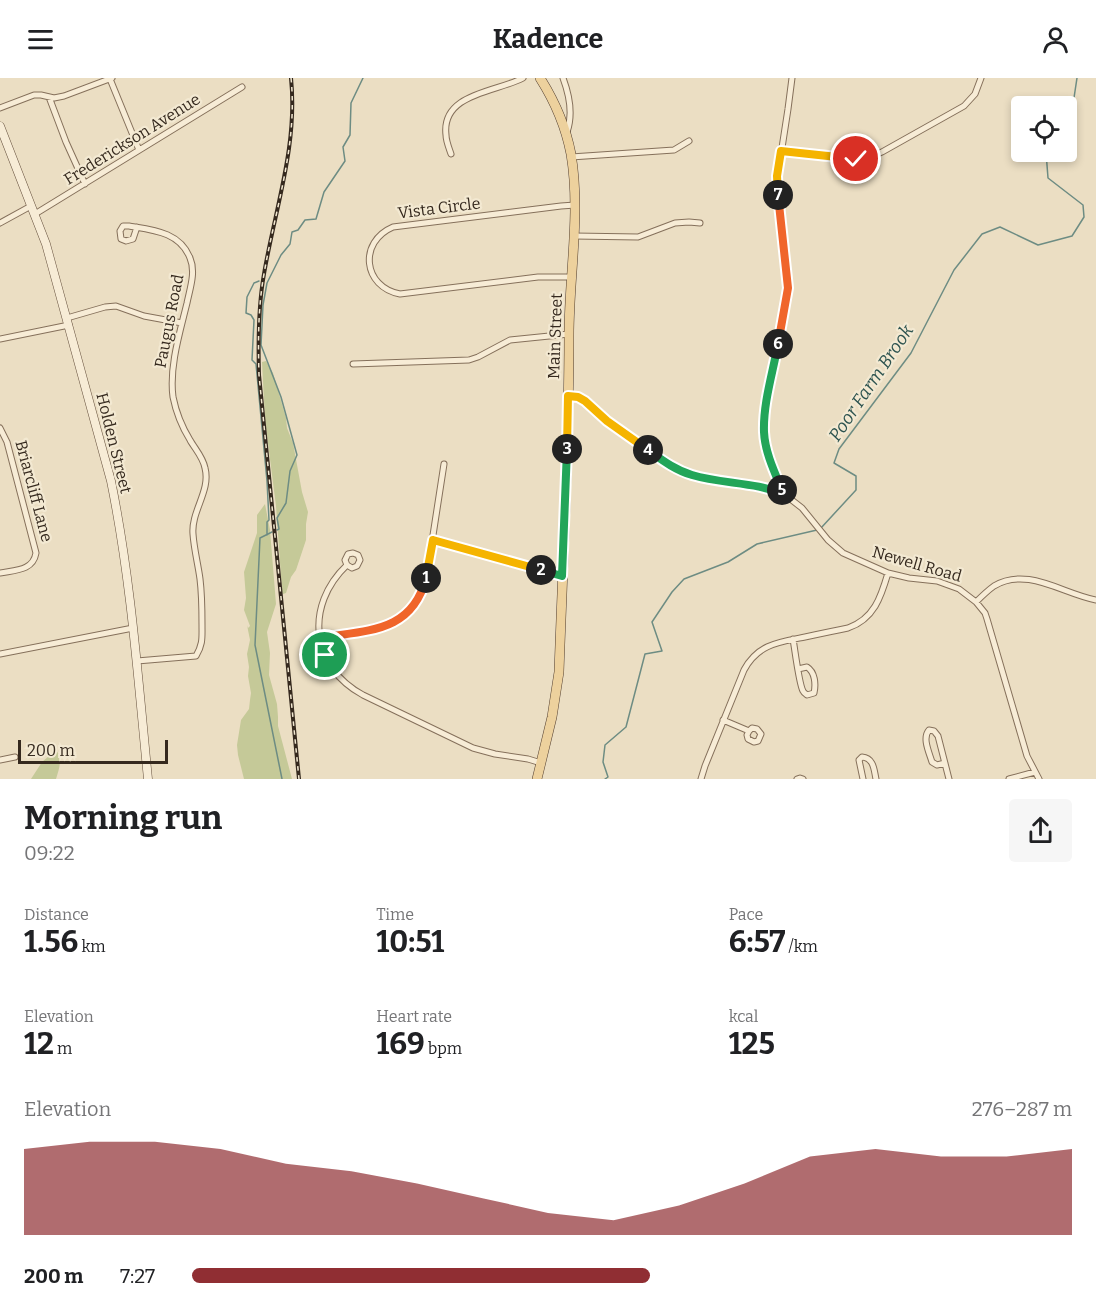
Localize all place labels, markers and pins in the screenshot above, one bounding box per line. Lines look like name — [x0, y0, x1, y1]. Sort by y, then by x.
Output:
pin — [830, 133, 881, 184]
pin: 7 — [763, 180, 793, 210]
pin: 6 — [763, 329, 793, 359]
pin: 3 — [552, 434, 582, 464]
pin: 4 — [633, 435, 663, 465]
pin: 5 — [767, 475, 797, 505]
pin: 2 — [526, 555, 556, 585]
pin: 1 — [411, 563, 441, 593]
pin — [299, 629, 350, 680]

